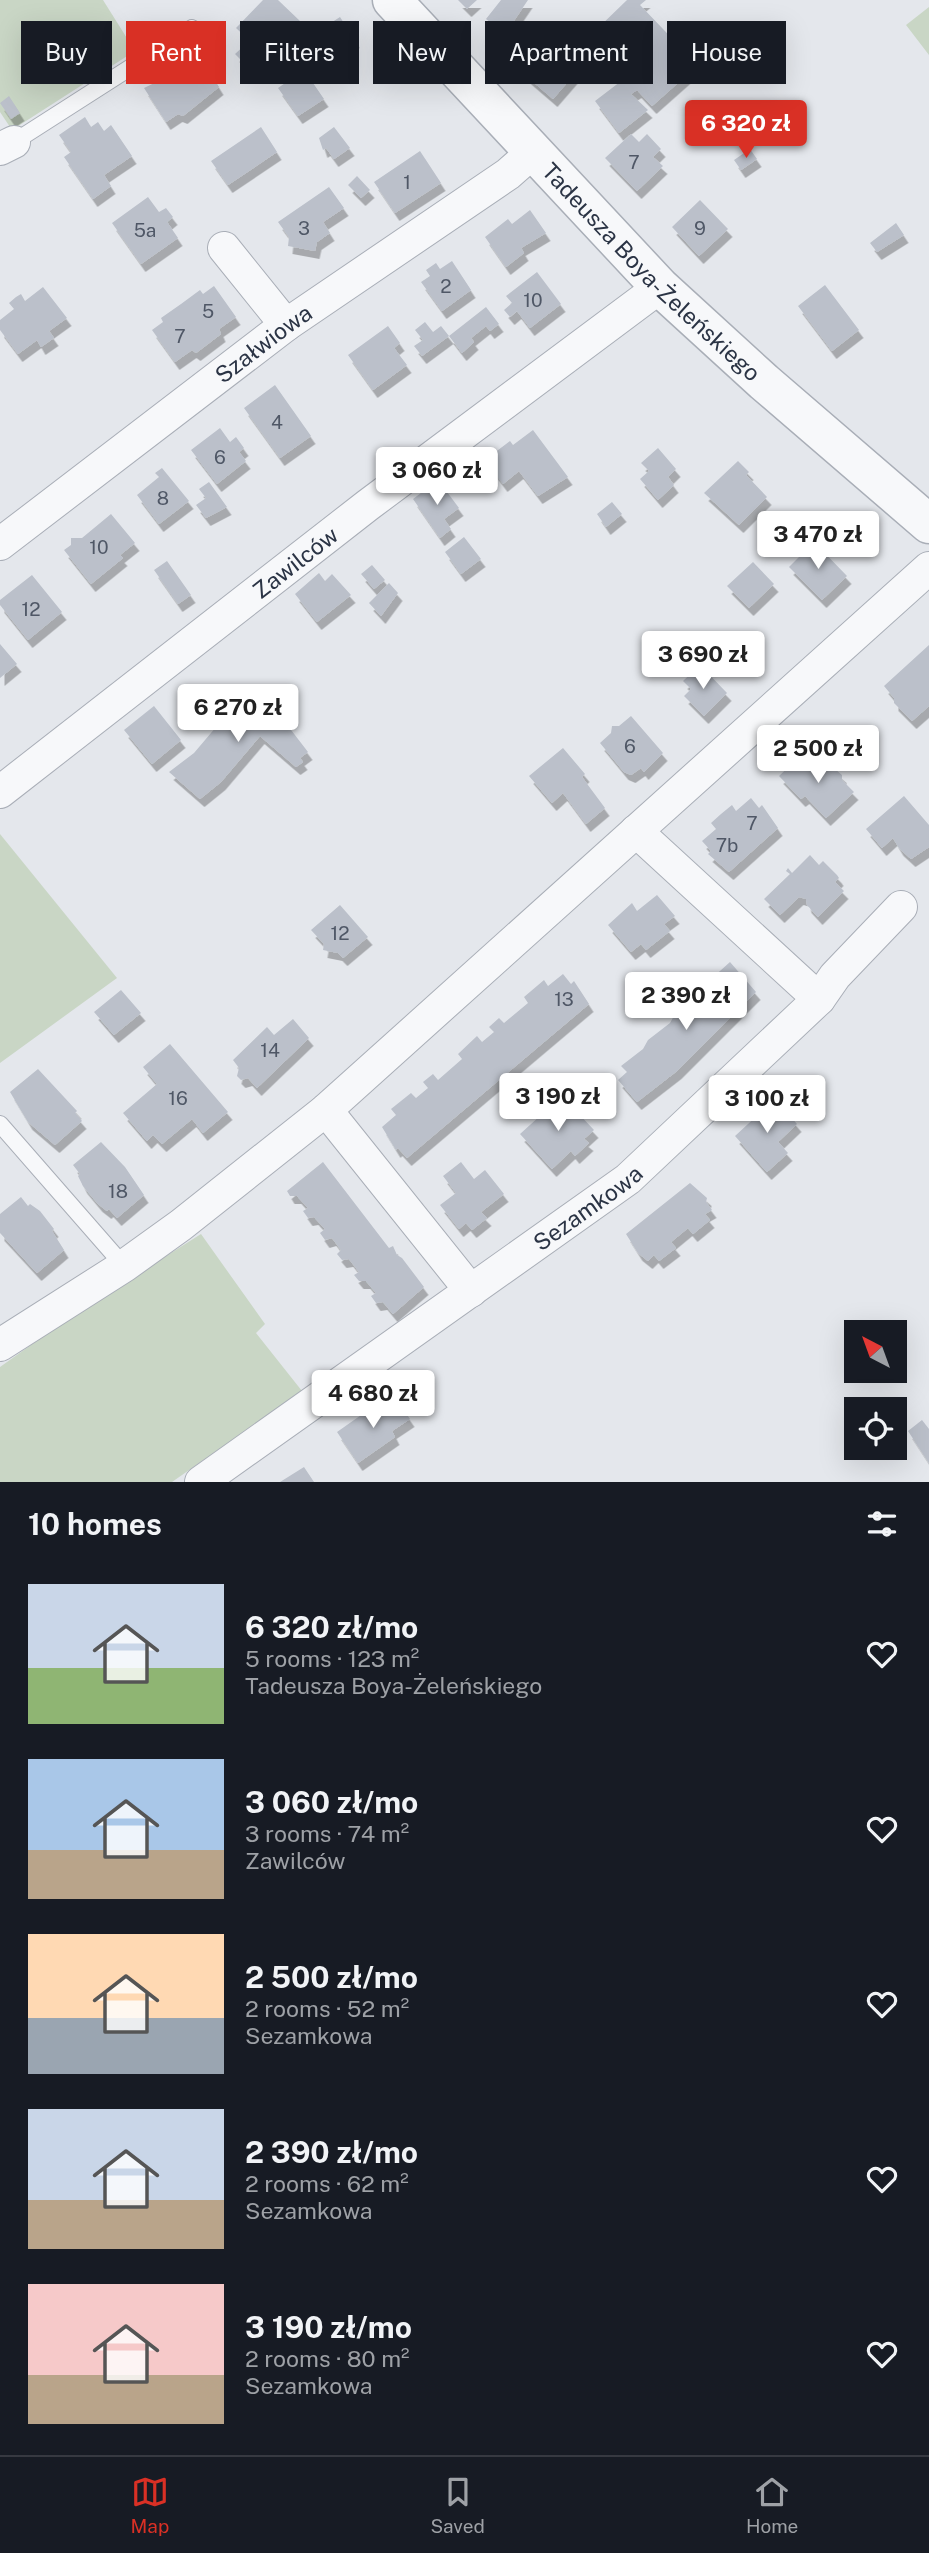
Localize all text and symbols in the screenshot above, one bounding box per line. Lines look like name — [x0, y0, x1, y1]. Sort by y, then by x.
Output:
chip: Buy — [21, 21, 112, 84]
chip: Rent — [126, 21, 226, 84]
chip: Filters — [240, 21, 359, 84]
chip: New — [373, 21, 471, 84]
chip: Apartment — [485, 21, 653, 84]
chip: House — [667, 21, 786, 84]
pin: 6 320 zł — [674, 100, 818, 160]
text: 6 320 zł — [701, 109, 791, 136]
house number: 7 — [628, 151, 640, 173]
street label: Tadeusza Boya-Żeleńskiego — [537, 157, 767, 386]
house number: 1 — [403, 171, 411, 193]
house number: 3 — [298, 217, 310, 239]
house number: 9 — [694, 217, 706, 239]
house number: 5a — [134, 219, 156, 241]
house number: 2 — [440, 275, 452, 297]
house number: 10 — [523, 289, 543, 311]
street label: Szałwiowa — [209, 298, 316, 388]
house number: 5 — [202, 300, 214, 322]
house number: 7 — [174, 325, 186, 347]
house number: 4 — [271, 411, 283, 433]
house number: 6 — [214, 446, 226, 468]
pin: 3 060 zł — [365, 448, 509, 507]
text: 3 060 zł — [392, 456, 482, 483]
house number: 8 — [157, 487, 169, 509]
pin: 3 470 zł — [746, 512, 890, 571]
street label: Zawilców — [247, 520, 343, 604]
text: 3 470 zł — [773, 520, 863, 547]
house number: 10 — [89, 536, 109, 558]
house number: 12 — [21, 598, 41, 620]
pin: 3 690 zł — [631, 632, 775, 691]
text: 3 690 zł — [658, 640, 748, 667]
pin: 6 270 zł — [166, 684, 310, 744]
text: 6 270 zł — [193, 693, 283, 720]
pin: 2 500 zł — [746, 726, 890, 785]
text: 2 500 zł — [773, 734, 863, 761]
house number: 6 — [624, 735, 636, 757]
house number: 7 — [746, 812, 758, 834]
house number: 7b — [716, 834, 738, 856]
house number: 12 — [330, 922, 350, 944]
pin: 2 390 zł — [614, 972, 758, 1032]
text: 2 390 zł — [641, 981, 731, 1008]
house number: 13 — [554, 988, 574, 1010]
house number: 14 — [260, 1039, 280, 1061]
pin: 3 190 zł — [486, 1074, 630, 1133]
pin: 3 100 zł — [695, 1076, 839, 1135]
text: 3 190 zł — [515, 1082, 601, 1109]
text: 3 100 zł — [724, 1084, 810, 1111]
house number: 16 — [168, 1087, 188, 1109]
street label: Sezamkowa — [528, 1159, 648, 1256]
house number: 18 — [108, 1180, 128, 1202]
north arrow — [844, 1320, 906, 1382]
map controls — [844, 1320, 907, 1460]
pin: 4 680 zł — [301, 1370, 445, 1430]
text: 4 680 zł — [328, 1379, 418, 1406]
button: locate — [844, 1397, 907, 1460]
icon: filters — [863, 1505, 901, 1543]
text: 10 homes — [28, 1506, 162, 1542]
text: 6 320 zł/mo — [245, 1609, 418, 1645]
icon: home — [84, 1612, 168, 1696]
icon: heart — [863, 1635, 901, 1673]
text: 5 rooms · 123 m² — [245, 1645, 419, 1672]
text: Tadeusza Boya-Żeleńskiego — [245, 1672, 542, 1699]
text: 3 060 zł/mo — [245, 1784, 418, 1820]
icon: home — [84, 1787, 168, 1871]
icon: heart — [863, 1810, 901, 1848]
text: 3 rooms · 74 m² — [245, 1820, 409, 1847]
text: Zawilców — [245, 1847, 346, 1874]
text: 2 500 zł/mo — [245, 1959, 418, 1995]
icon: home — [84, 1962, 168, 2046]
icon: heart — [863, 1985, 901, 2023]
text: 2 rooms · 52 m² — [245, 1995, 409, 2022]
text: Sezamkowa — [245, 2022, 373, 2049]
text: 2 390 zł/mo — [245, 2134, 418, 2170]
icon: home — [84, 2137, 168, 2221]
icon: heart — [863, 2160, 901, 2198]
text: 2 rooms · 62 m² — [245, 2170, 409, 2197]
text: Sezamkowa — [245, 2197, 373, 2224]
text: 3 190 zł/mo — [245, 2309, 412, 2345]
icon: home — [84, 2312, 168, 2396]
icon: heart — [863, 2335, 901, 2373]
text: 2 rooms · 80 m² — [245, 2345, 410, 2372]
text: Sezamkowa — [245, 2372, 373, 2399]
tab: Map — [131, 2473, 169, 2537]
tab: Saved — [430, 2473, 485, 2537]
tab: Home — [746, 2473, 798, 2537]

